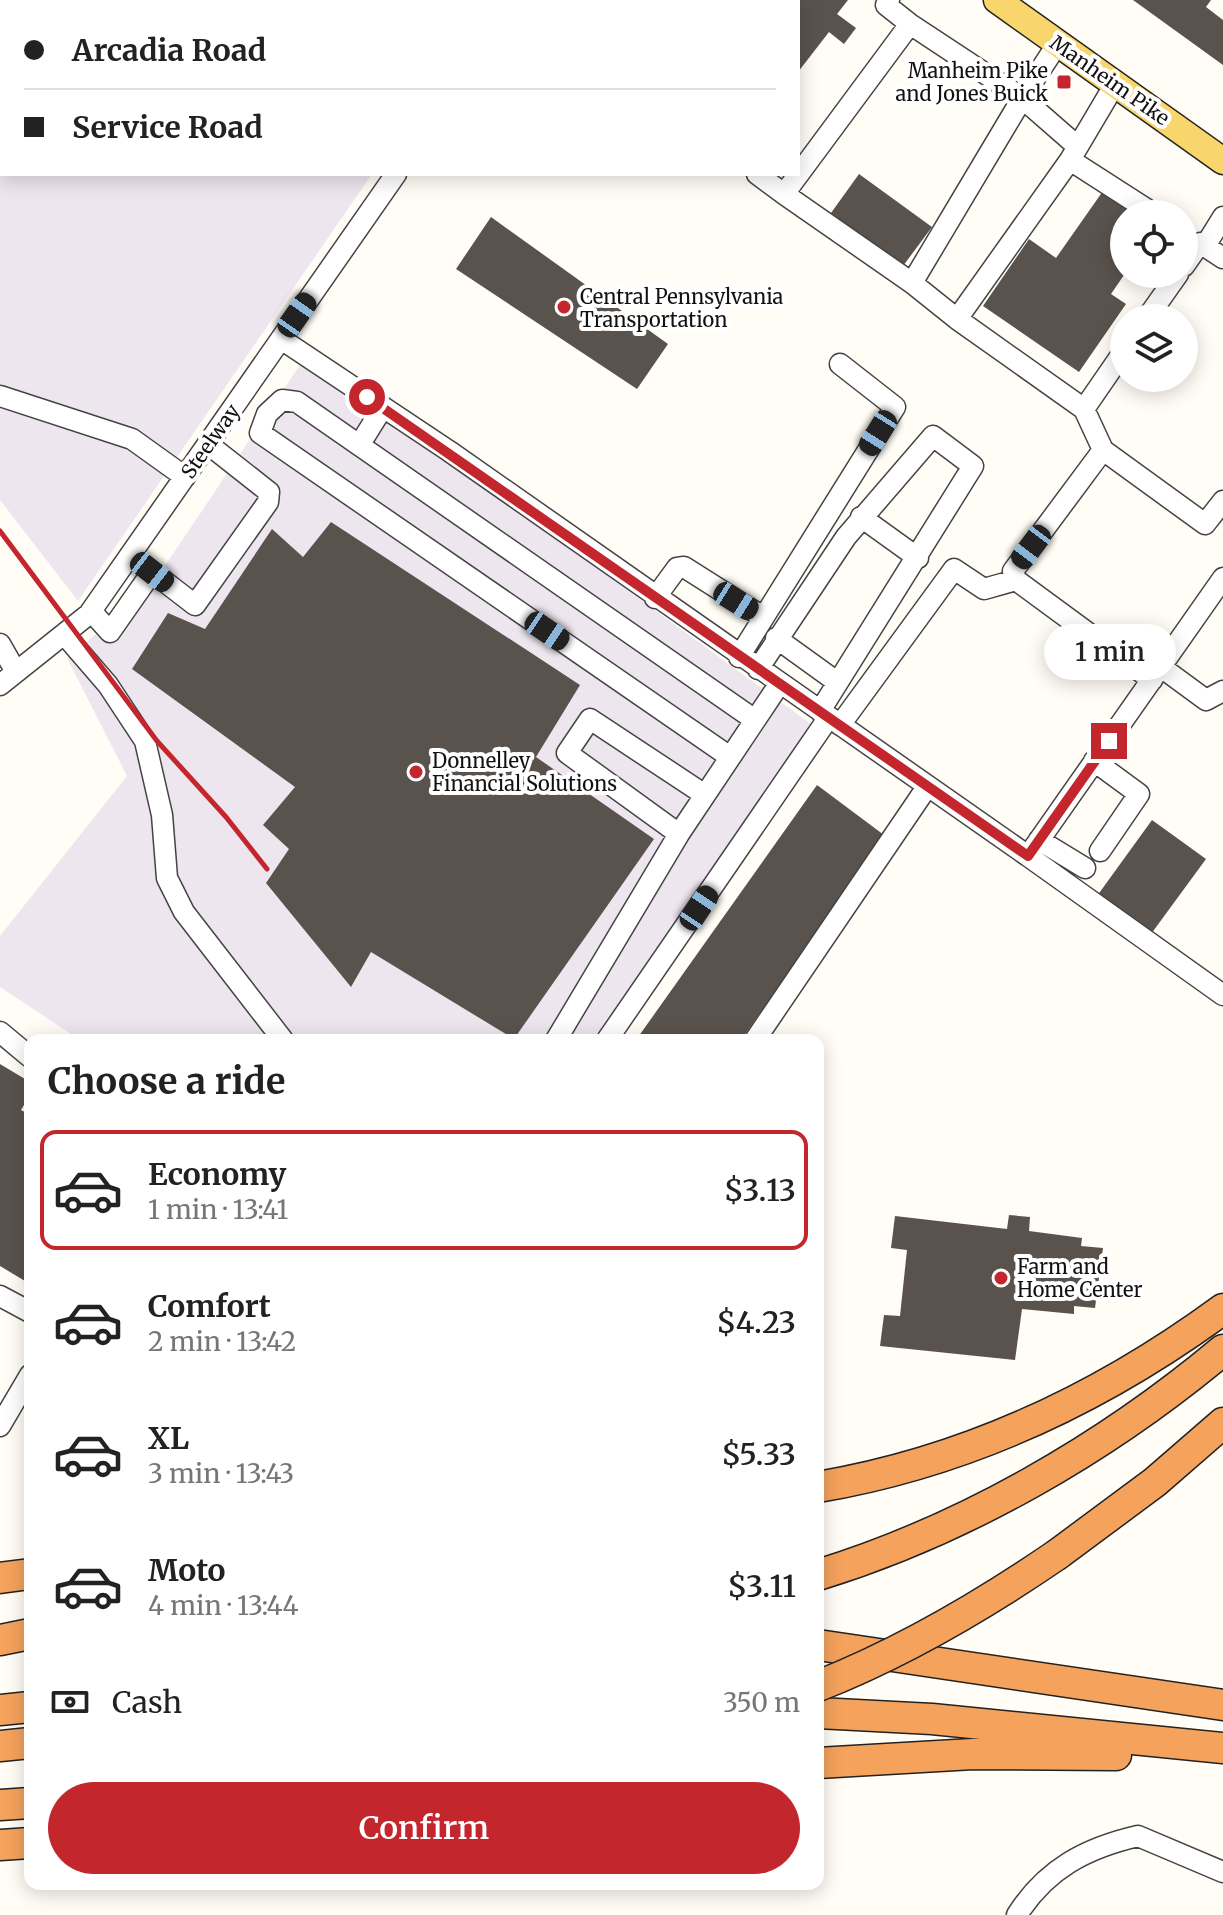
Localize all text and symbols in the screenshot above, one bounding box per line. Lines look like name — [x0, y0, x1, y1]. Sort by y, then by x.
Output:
street label: Manheim Pike — [1045, 30, 1175, 130]
text: Arcadia Road — [72, 31, 266, 69]
place label: Manheim Pike and Jones Buick — [896, 58, 1048, 106]
marker: Manheim Pike and Jones Buick — [1055, 73, 1073, 91]
text: Service Road — [72, 108, 263, 146]
map controls — [1110, 200, 1198, 392]
button: locate — [1110, 200, 1198, 288]
place label: Central Pennsylvania Transportation — [580, 284, 784, 332]
car — [273, 288, 321, 342]
marker: Central Pennsylvania Transportation — [555, 298, 573, 316]
button: layers — [1110, 304, 1198, 392]
route start — [349, 379, 385, 415]
street label: Steelway — [175, 399, 245, 483]
car — [855, 406, 901, 460]
car — [1007, 521, 1055, 573]
car — [126, 548, 178, 596]
car — [709, 578, 763, 624]
car — [520, 608, 574, 654]
callout: 1 min — [1043, 625, 1175, 681]
text: 1 min — [1075, 635, 1145, 668]
route end — [1091, 723, 1127, 759]
place label: Donnelley Financial Solutions — [432, 748, 617, 796]
marker: Donnelley Financial Solutions — [407, 763, 425, 781]
car — [676, 881, 722, 935]
text: Choose a ride — [48, 1059, 285, 1104]
icon: car — [52, 1154, 124, 1226]
text: Economy — [148, 1155, 286, 1193]
text: $3.13 — [724, 1171, 796, 1209]
text: 1 min · 13:41 — [148, 1193, 288, 1226]
place label: Farm and Home Center — [1017, 1254, 1142, 1302]
marker: Farm and Home Center — [992, 1269, 1010, 1287]
icon: car — [52, 1286, 124, 1358]
text: Comfort — [148, 1287, 271, 1325]
text: $4.23 — [716, 1303, 796, 1341]
text: 2 min · 13:42 — [148, 1325, 296, 1358]
icon: car — [52, 1418, 124, 1490]
text: XL — [148, 1419, 189, 1457]
text: $5.33 — [721, 1435, 796, 1473]
text: 3 min · 13:43 — [148, 1457, 294, 1490]
icon: car — [52, 1550, 124, 1622]
text: Moto — [148, 1551, 226, 1589]
text: $3.11 — [727, 1567, 796, 1605]
text: 4 min · 13:44 — [148, 1589, 299, 1622]
icon: cash — [48, 1680, 92, 1724]
text: Cash — [112, 1683, 182, 1721]
text: 350 m — [723, 1686, 800, 1719]
button: Confirm — [48, 1782, 800, 1874]

